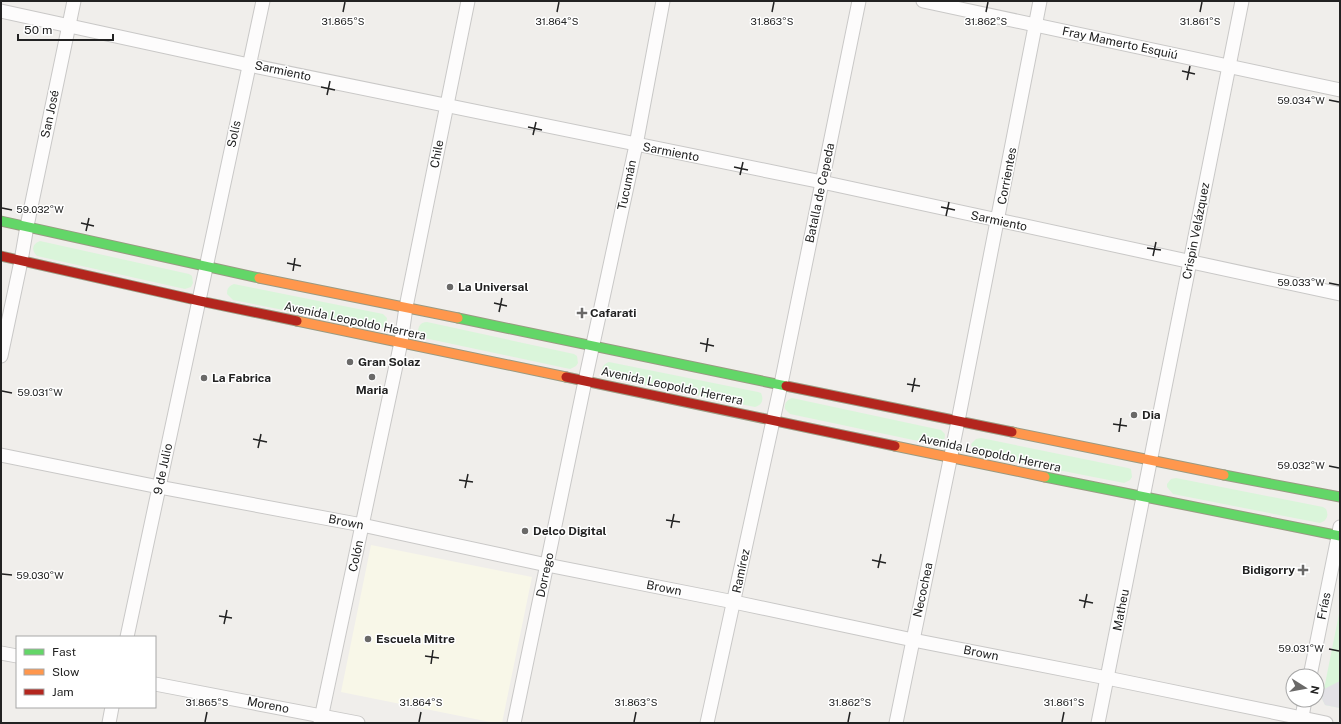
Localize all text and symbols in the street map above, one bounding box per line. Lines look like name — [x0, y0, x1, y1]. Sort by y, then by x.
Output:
text: 31.865°S — [322, 15, 365, 27]
text: 31.864°S — [536, 15, 579, 27]
text: 31.863°S — [751, 15, 794, 27]
text: 31.862°S — [965, 15, 1008, 27]
text: 31.861°S — [1180, 15, 1221, 27]
scale bar — [18, 16, 113, 42]
text: 50 m — [24, 23, 52, 37]
street label: Fray Mamerto Esquiú — [1061, 24, 1179, 62]
street label: Sarmiento — [253, 58, 313, 84]
street label: San José — [38, 89, 62, 139]
text: 59.034°W — [1277, 94, 1325, 106]
street label: Solís — [224, 119, 244, 149]
street label: Chile — [427, 139, 447, 169]
street label: Sarmiento — [641, 140, 701, 164]
street label: Batalla de Cepeda — [803, 142, 837, 244]
street label: Corrientes — [995, 146, 1019, 206]
street label: Tucumán — [615, 159, 639, 211]
street label: Crispin Velázquez — [1180, 181, 1212, 281]
text: 59.032°W — [16, 203, 64, 215]
street label: Sarmiento — [969, 208, 1029, 234]
text: 59.033°W — [1277, 276, 1325, 288]
place label: La Universal — [458, 280, 528, 294]
marker: La Universal — [445, 282, 455, 292]
street label: Avenida Leopoldo Herrera — [283, 299, 427, 343]
place label: Cafarati — [590, 306, 636, 320]
marker: Cafarati — [577, 308, 587, 318]
place label: Gran Solaz — [358, 355, 420, 369]
marker: Gran Solaz — [345, 357, 355, 367]
street label: Avenida Leopoldo Herrera — [600, 364, 744, 408]
place label: La Fabrica — [212, 371, 271, 385]
marker: Maria — [367, 372, 377, 382]
marker: La Fabrica — [199, 373, 209, 383]
place label: Maria — [356, 383, 389, 397]
text: 59.031°W — [17, 386, 63, 398]
place label: Dia — [1142, 408, 1161, 422]
marker: Dia — [1129, 410, 1139, 420]
street label: Avenida Leopoldo Herrera — [918, 431, 1062, 475]
street label: 9 de Julio — [151, 442, 175, 496]
text: 59.032°W — [1277, 459, 1325, 471]
street label: Brown — [327, 512, 365, 532]
place label: Delco Digital — [533, 524, 607, 538]
marker: Delco Digital — [520, 526, 530, 536]
street label: Colón — [346, 539, 366, 573]
street label: Ramírez — [729, 547, 753, 594]
street label: Dorrego — [533, 551, 557, 599]
street label: Necochea — [910, 561, 936, 619]
place label: Bidigorry — [1242, 563, 1295, 577]
marker: Bidigorry — [1298, 565, 1308, 575]
text: 59.030°W — [16, 569, 64, 581]
street label: Brown — [645, 578, 683, 598]
street label: Matheu — [1110, 588, 1132, 632]
street label: Frías — [1315, 591, 1333, 621]
place label: Escuela Mitre — [376, 632, 455, 646]
marker: Escuela Mitre — [363, 634, 373, 644]
legend — [16, 636, 156, 708]
text: 59.031°W — [1278, 642, 1324, 654]
street label: Brown — [962, 643, 1000, 663]
text: Fast — [52, 645, 77, 659]
text: Slow — [52, 665, 80, 679]
north arrow — [1285, 668, 1325, 708]
text: Jam — [52, 685, 74, 699]
text: N — [1308, 685, 1322, 695]
street label: Moreno — [246, 694, 290, 716]
text: 31.865°S — [186, 696, 229, 708]
text: 31.864°S — [400, 696, 443, 708]
text: 31.863°S — [615, 696, 658, 708]
text: 31.862°S — [829, 696, 872, 708]
text: 31.861°S — [1044, 696, 1085, 708]

